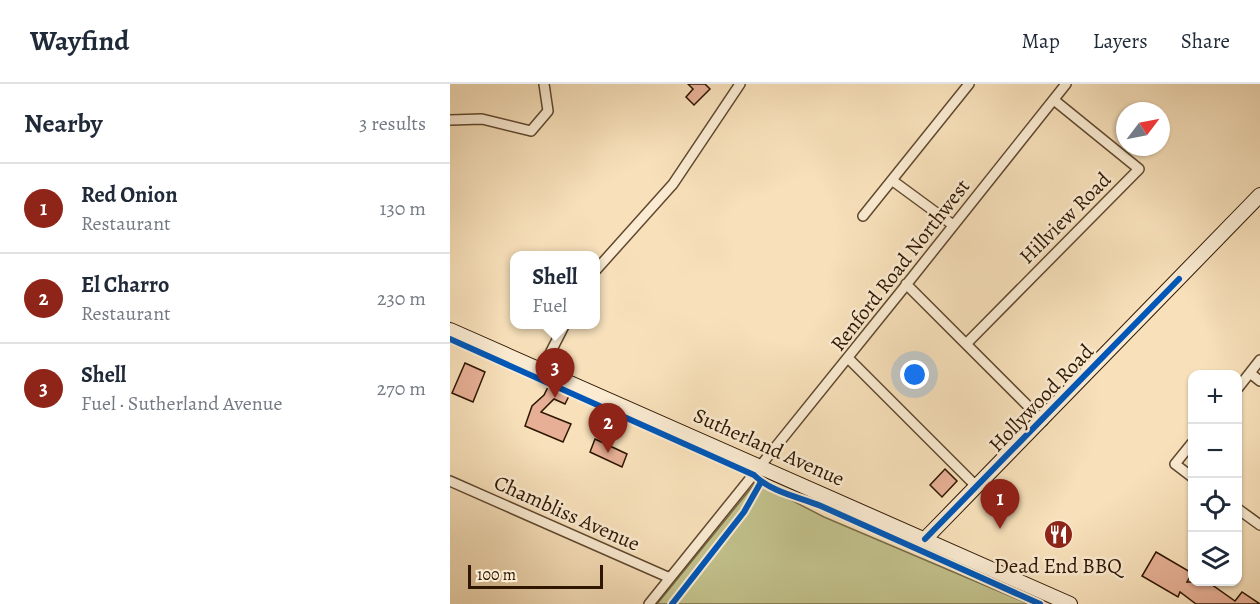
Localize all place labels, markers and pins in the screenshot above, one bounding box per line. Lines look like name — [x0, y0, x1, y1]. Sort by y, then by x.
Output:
pin: 3 — [536, 348, 574, 398]
pin: 2 — [588, 404, 628, 453]
pin: 1 — [980, 480, 1020, 529]
restaurant icon: Dead End BBQ — [1042, 519, 1074, 551]
place label: Dead End BBQ — [994, 552, 1124, 580]

